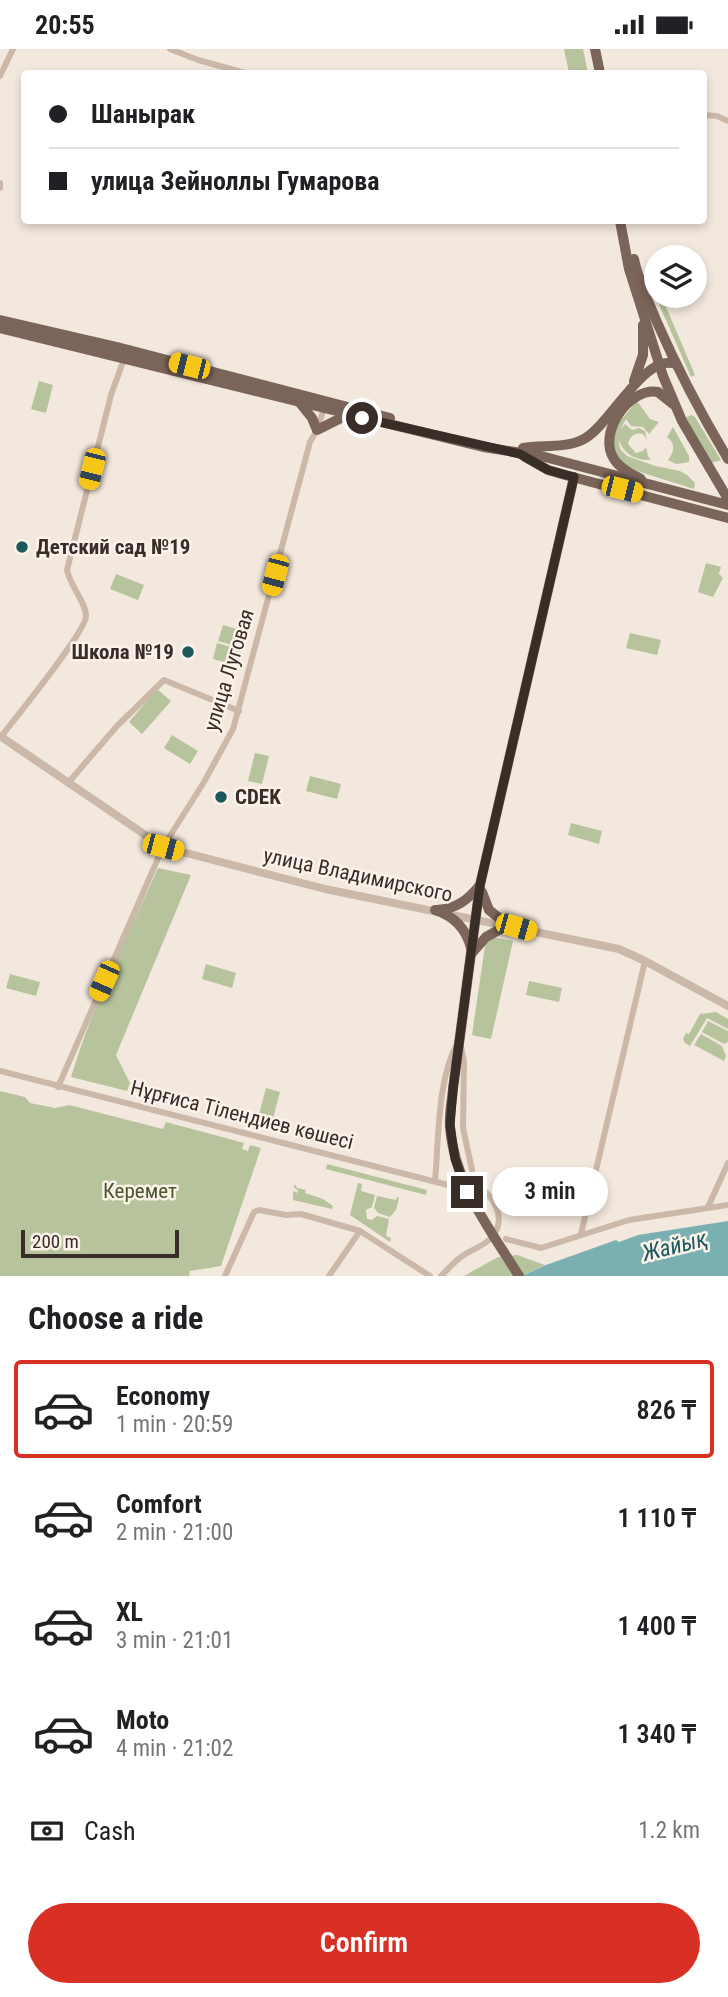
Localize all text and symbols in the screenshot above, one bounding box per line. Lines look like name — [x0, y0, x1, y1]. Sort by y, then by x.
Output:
text: 20:55 — [35, 10, 95, 40]
text: Шанырак — [91, 99, 195, 129]
text: улица Зейноллы Гумарова — [91, 166, 379, 196]
map controls — [644, 245, 707, 308]
button: layers — [644, 245, 707, 308]
car — [167, 351, 212, 381]
route start — [346, 402, 378, 434]
car — [77, 446, 108, 492]
car — [600, 474, 645, 504]
place label: Детский сад №19 — [36, 535, 190, 559]
marker: Детский сад №19 — [14, 539, 30, 555]
car — [260, 552, 291, 598]
street label: улица Луговая — [199, 606, 259, 734]
place label: Школа №19 — [71, 640, 174, 664]
marker: Школа №19 — [180, 644, 196, 660]
place label: CDEK — [235, 785, 281, 809]
marker: CDEK — [213, 789, 229, 805]
car — [140, 831, 187, 863]
street label: улица Владимирского — [261, 843, 455, 907]
car — [493, 911, 540, 943]
car — [86, 958, 123, 1004]
street label: Нұрғиса Тілендиев көшесі — [128, 1076, 356, 1154]
callout: 3 min — [491, 1167, 607, 1217]
route end — [451, 1176, 483, 1208]
text: 3 min — [525, 1178, 575, 1205]
park label: Керемет — [103, 1179, 177, 1203]
water label: Жайық — [638, 1225, 711, 1267]
scale bar — [21, 1227, 178, 1259]
text: 200 m — [32, 1230, 79, 1253]
text: Choose a ride — [28, 1299, 203, 1337]
icon: car — [32, 1378, 95, 1441]
text: Economy — [116, 1381, 210, 1411]
text: 826 ₸ — [637, 1395, 696, 1425]
text: 1 min · 20:59 — [116, 1411, 233, 1438]
icon: car — [32, 1486, 95, 1549]
text: Comfort — [116, 1489, 202, 1519]
text: 1 110 ₸ — [618, 1503, 696, 1533]
text: 2 min · 21:00 — [116, 1519, 233, 1546]
icon: car — [32, 1594, 95, 1657]
text: XL — [116, 1597, 143, 1627]
text: 1 400 ₸ — [618, 1611, 696, 1641]
text: 3 min · 21:01 — [116, 1627, 233, 1654]
icon: car — [32, 1702, 95, 1765]
text: Moto — [116, 1705, 169, 1735]
text: 1 340 ₸ — [618, 1719, 696, 1749]
text: 4 min · 21:02 — [116, 1735, 233, 1762]
icon: cash — [28, 1812, 66, 1850]
text: Cash — [84, 1816, 136, 1846]
text: 1.2 km — [638, 1817, 700, 1844]
button: Confirm — [28, 1903, 700, 1983]

